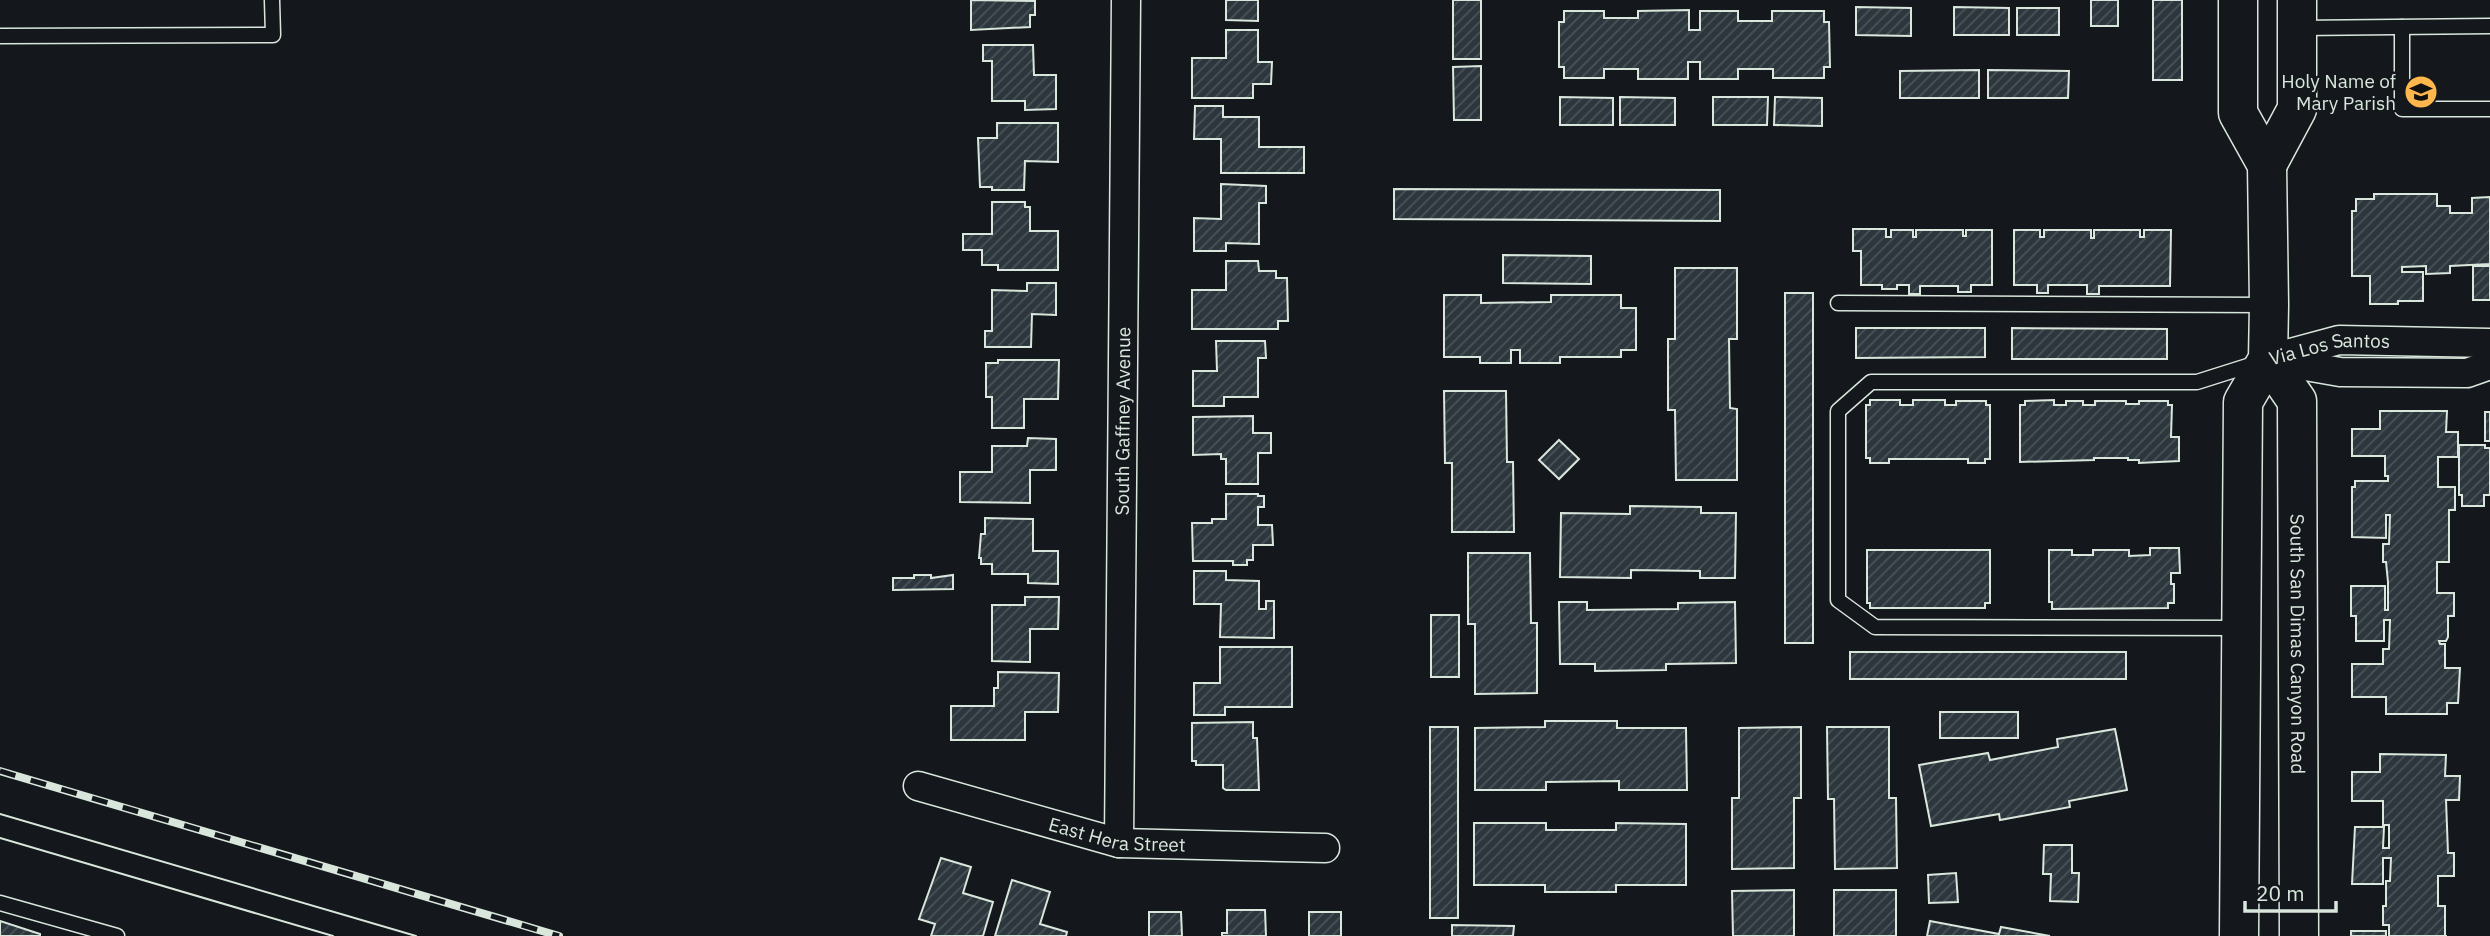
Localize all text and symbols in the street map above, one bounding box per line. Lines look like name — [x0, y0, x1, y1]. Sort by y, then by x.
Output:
place label: Holy Name of Mary Parish — [2281, 69, 2396, 115]
school or university icon: Holy Name of Mary Parish — [2402, 73, 2440, 111]
street label: South Gaffney Avenue — [1110, 327, 1135, 515]
street label: Via Los Santos — [2266, 327, 2390, 370]
street label: South San Dimas Canyon Road — [2285, 514, 2310, 774]
street label: East Hera Street — [1046, 812, 1186, 857]
scale bar — [2245, 870, 2336, 914]
text: 20 m — [2256, 879, 2305, 907]

